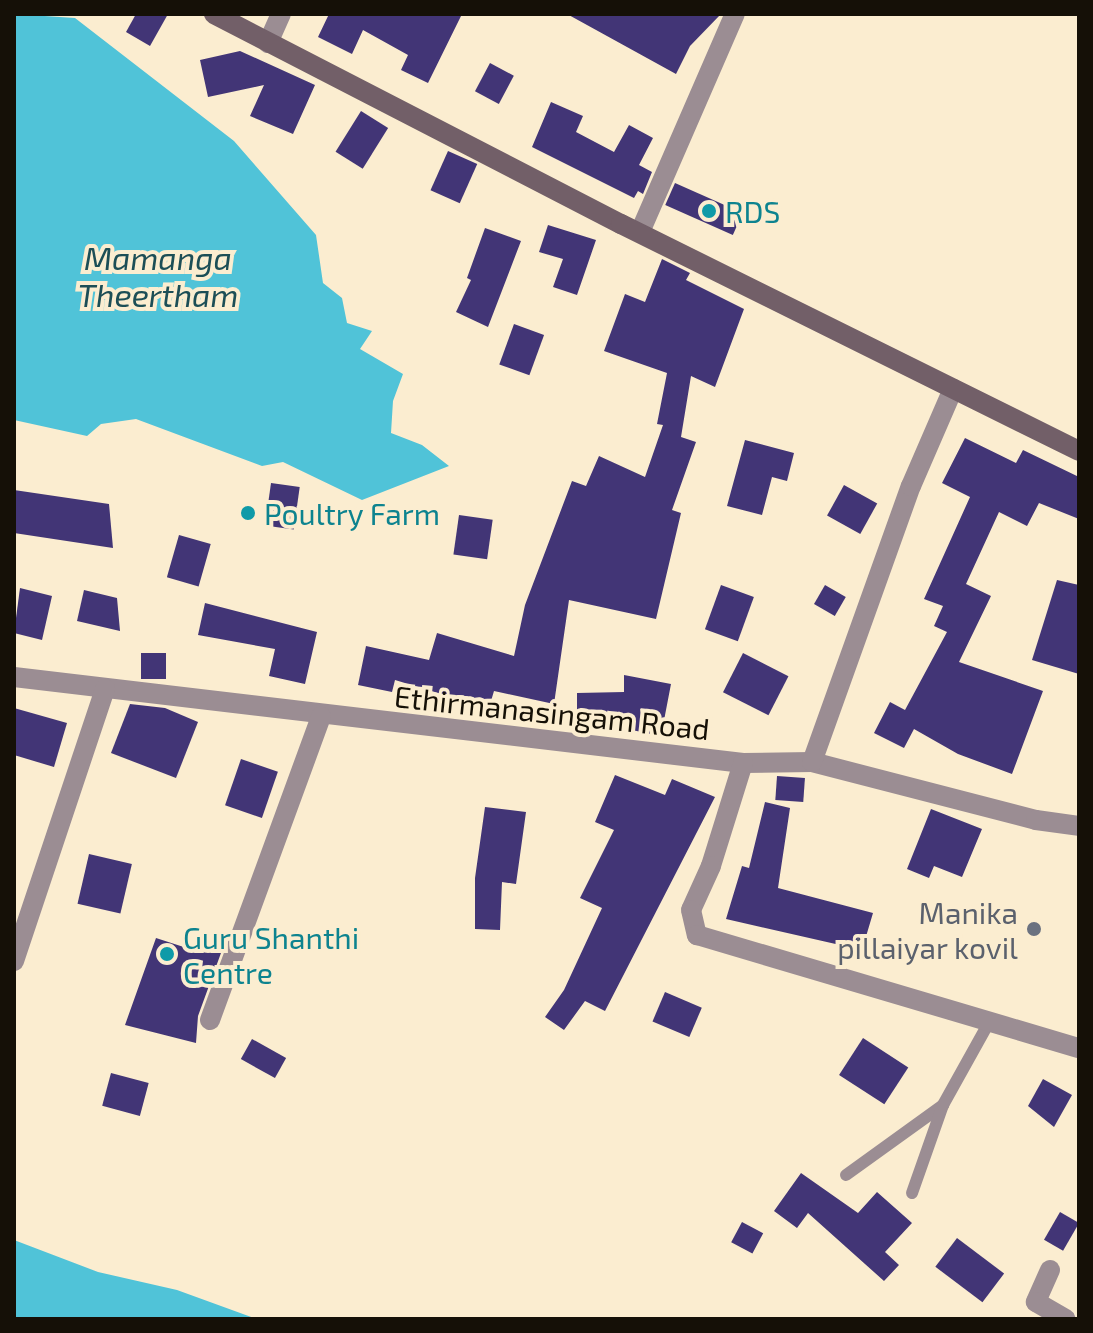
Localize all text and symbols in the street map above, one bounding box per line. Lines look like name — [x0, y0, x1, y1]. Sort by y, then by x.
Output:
place label: RDS — [725, 193, 780, 229]
marker: RDS — [700, 202, 718, 220]
water label: Mamanga Theertham — [78, 239, 238, 314]
place label: Poultry Farm — [264, 495, 441, 531]
marker: Poultry Farm — [239, 504, 257, 522]
street label: Ethirmanasingam Road — [392, 678, 712, 746]
place label: Manika pillaiyar kovil — [837, 894, 1018, 964]
place label: Guru Shanthi Centre — [183, 919, 359, 990]
marker: Manika pillaiyar kovil — [1025, 920, 1043, 938]
marker: Guru Shanthi Centre — [158, 945, 176, 963]

